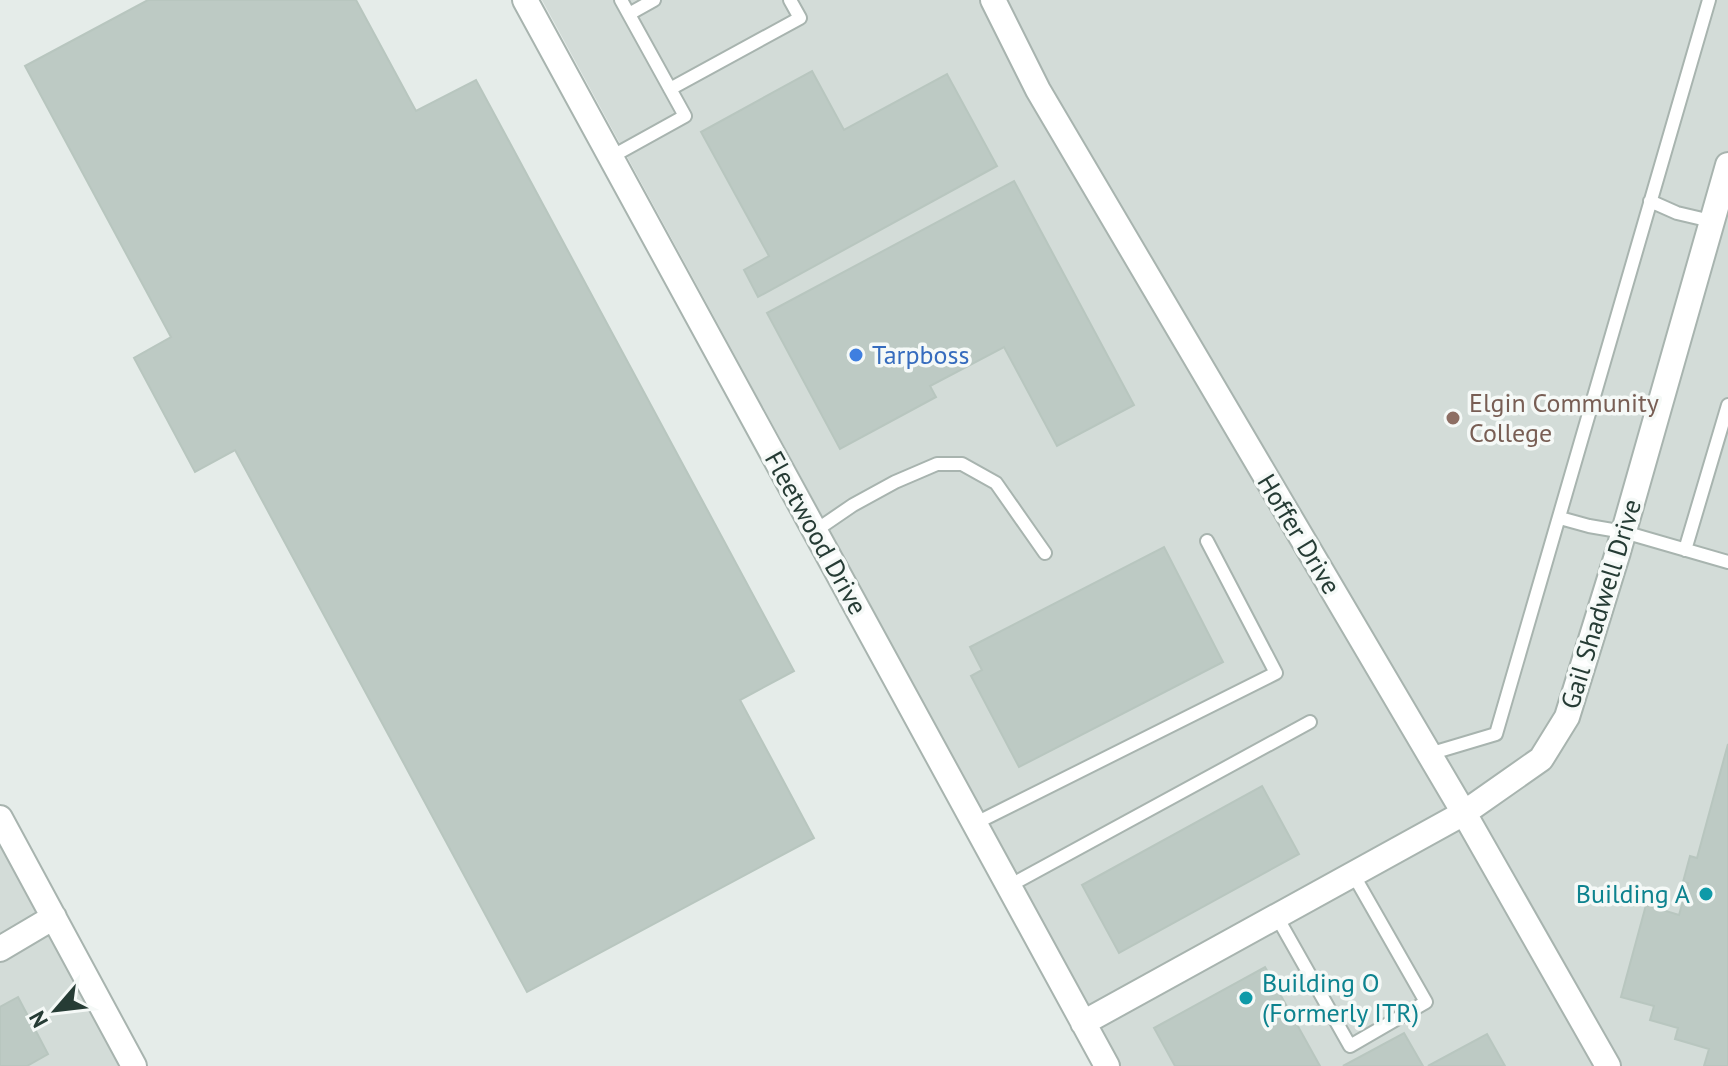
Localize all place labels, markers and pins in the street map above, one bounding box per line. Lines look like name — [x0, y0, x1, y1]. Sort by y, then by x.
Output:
place label: Tarpboss — [872, 338, 969, 371]
marker: Tarpboss — [847, 346, 865, 364]
place label: Elgin Community College — [1469, 386, 1659, 449]
marker: Elgin Community College — [1444, 409, 1462, 427]
place label: Building A — [1576, 877, 1690, 910]
marker: Building A — [1697, 885, 1715, 903]
place label: Building O (Formerly ITR) — [1262, 966, 1419, 1029]
marker: Building O (Formerly ITR) — [1237, 989, 1255, 1007]

